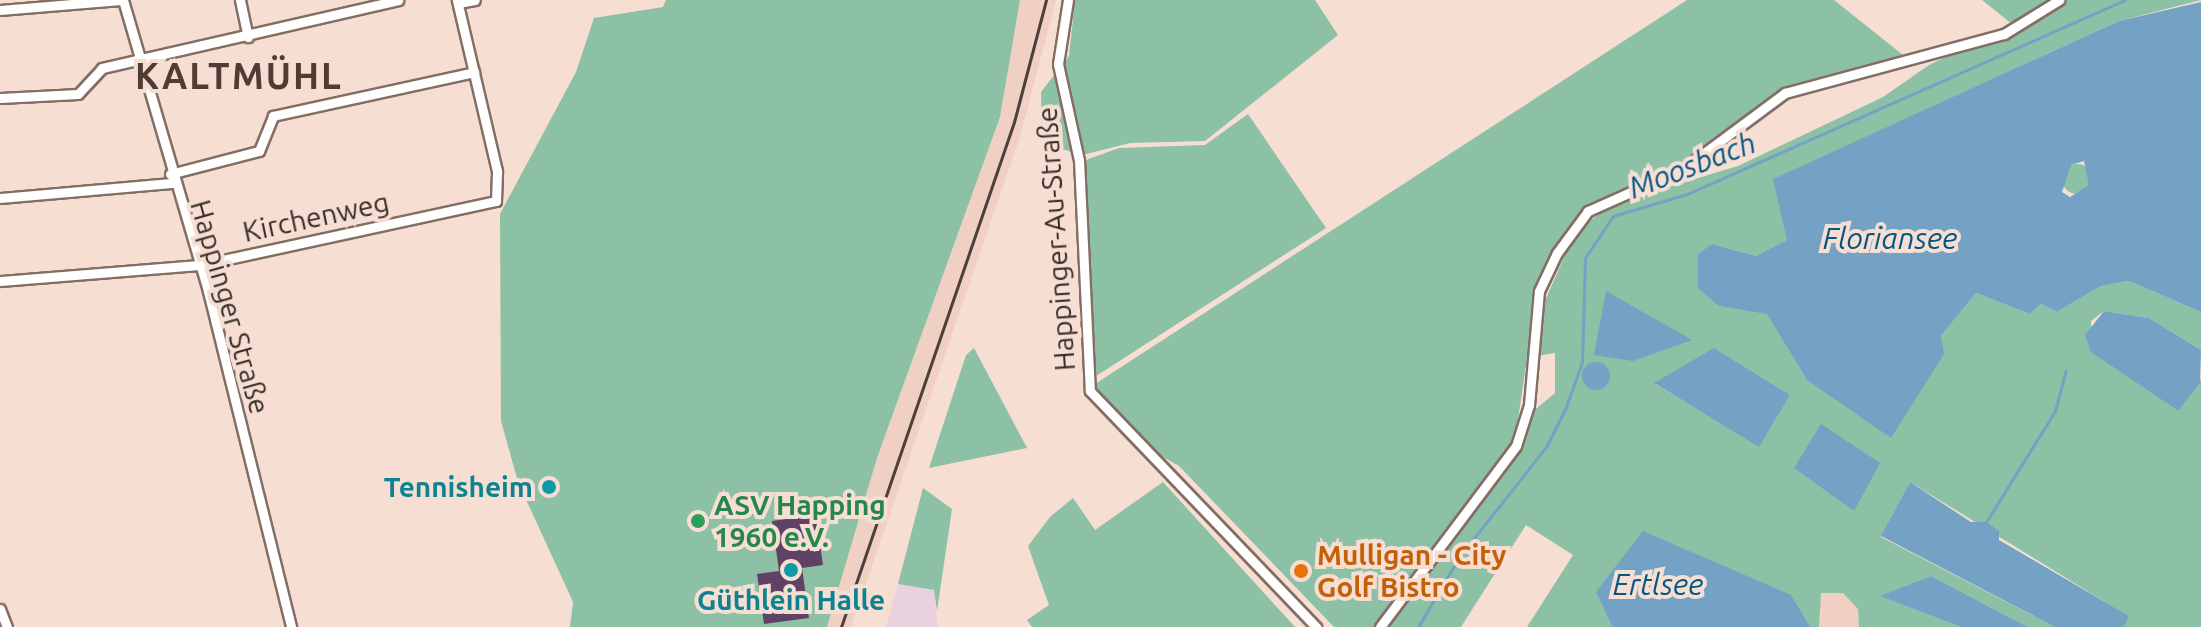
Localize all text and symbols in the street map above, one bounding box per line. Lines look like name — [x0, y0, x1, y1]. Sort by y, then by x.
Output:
district label: KALTMÜHL — [135, 54, 343, 98]
street label: Happinger-Au-Straße — [1030, 106, 1082, 372]
water label: Moosbach — [1623, 124, 1761, 206]
street label: Kirchenweg — [240, 185, 392, 249]
street label: Happinger Straße — [183, 196, 277, 418]
water label: Floriansee — [1823, 220, 1957, 256]
place label: Tennisheim — [384, 470, 533, 504]
marker: Tennisheim — [540, 478, 558, 496]
place label: ASV Happing 1960 e.V. — [714, 488, 886, 554]
marker: ASV Happing 1960 e.V. — [689, 512, 707, 530]
place label: Mulligan - City Golf Bistro — [1317, 538, 1506, 604]
marker: Güthlein Halle — [782, 561, 800, 579]
marker: Mulligan - City Golf Bistro — [1292, 562, 1310, 580]
water label: Ertlsee — [1613, 566, 1703, 602]
place label: Güthlein Halle — [697, 583, 885, 617]

